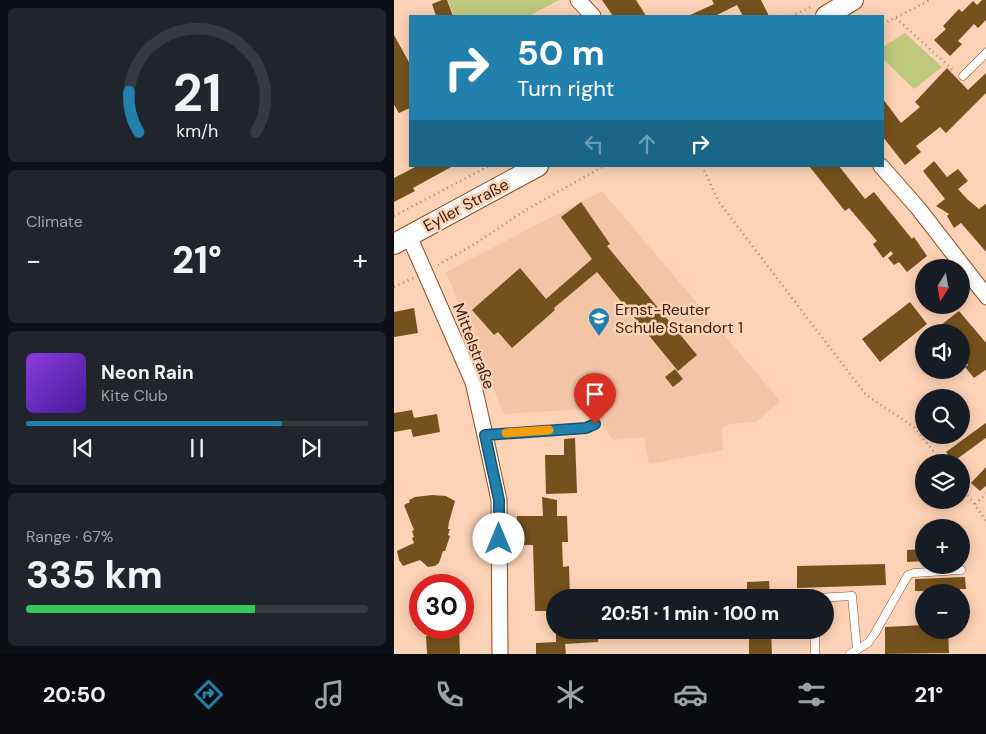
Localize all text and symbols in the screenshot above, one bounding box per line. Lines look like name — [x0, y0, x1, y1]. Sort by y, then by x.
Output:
text: 50 m — [517, 30, 605, 76]
icon: right — [434, 35, 499, 100]
text: 21 — [173, 59, 221, 127]
text: Turn right — [517, 74, 614, 103]
text: km/h — [176, 119, 218, 143]
icon: left — [580, 130, 608, 158]
icon: ahead — [633, 130, 661, 158]
icon: right — [686, 130, 714, 158]
street label: Eyller Straße — [420, 174, 512, 236]
text: Climate — [26, 211, 83, 232]
text: 21° — [172, 235, 222, 285]
text: − — [26, 242, 41, 279]
text: + — [353, 242, 368, 279]
north arrow — [915, 259, 970, 314]
map controls — [915, 259, 970, 639]
place label: Ernst-Reuter Schule Standort 1 — [615, 299, 743, 338]
street label: Mittelstraße — [448, 300, 500, 392]
school or university icon: Ernst-Reuter Schule Standort 1 — [587, 306, 611, 337]
button: sound — [915, 324, 970, 379]
text: Neon Rain — [101, 360, 194, 385]
pin — [574, 373, 616, 424]
icon: arrive — [581, 380, 609, 408]
text: Kite Club — [101, 385, 168, 406]
button: search — [915, 389, 970, 444]
icon: previous — [69, 434, 97, 462]
icon: pause — [183, 434, 211, 462]
icon: next — [297, 434, 325, 462]
button: layers — [915, 454, 970, 509]
position arrow — [472, 512, 524, 564]
button: + — [915, 519, 970, 574]
text: Range · 67% — [26, 526, 113, 547]
text: 335 km — [26, 550, 163, 600]
speed limit sign: 30 — [409, 574, 474, 639]
button: − — [915, 584, 970, 639]
text: 20:51 · 1 min · 100 m — [601, 601, 779, 626]
icon: directions — [191, 677, 226, 712]
icon: music — [312, 677, 347, 712]
icon: phone — [432, 677, 467, 712]
icon: climate — [553, 677, 588, 712]
icon: car — [673, 677, 708, 712]
icon: filters — [794, 677, 829, 712]
text: 20:50 — [43, 680, 106, 709]
text: 21° — [914, 680, 943, 709]

